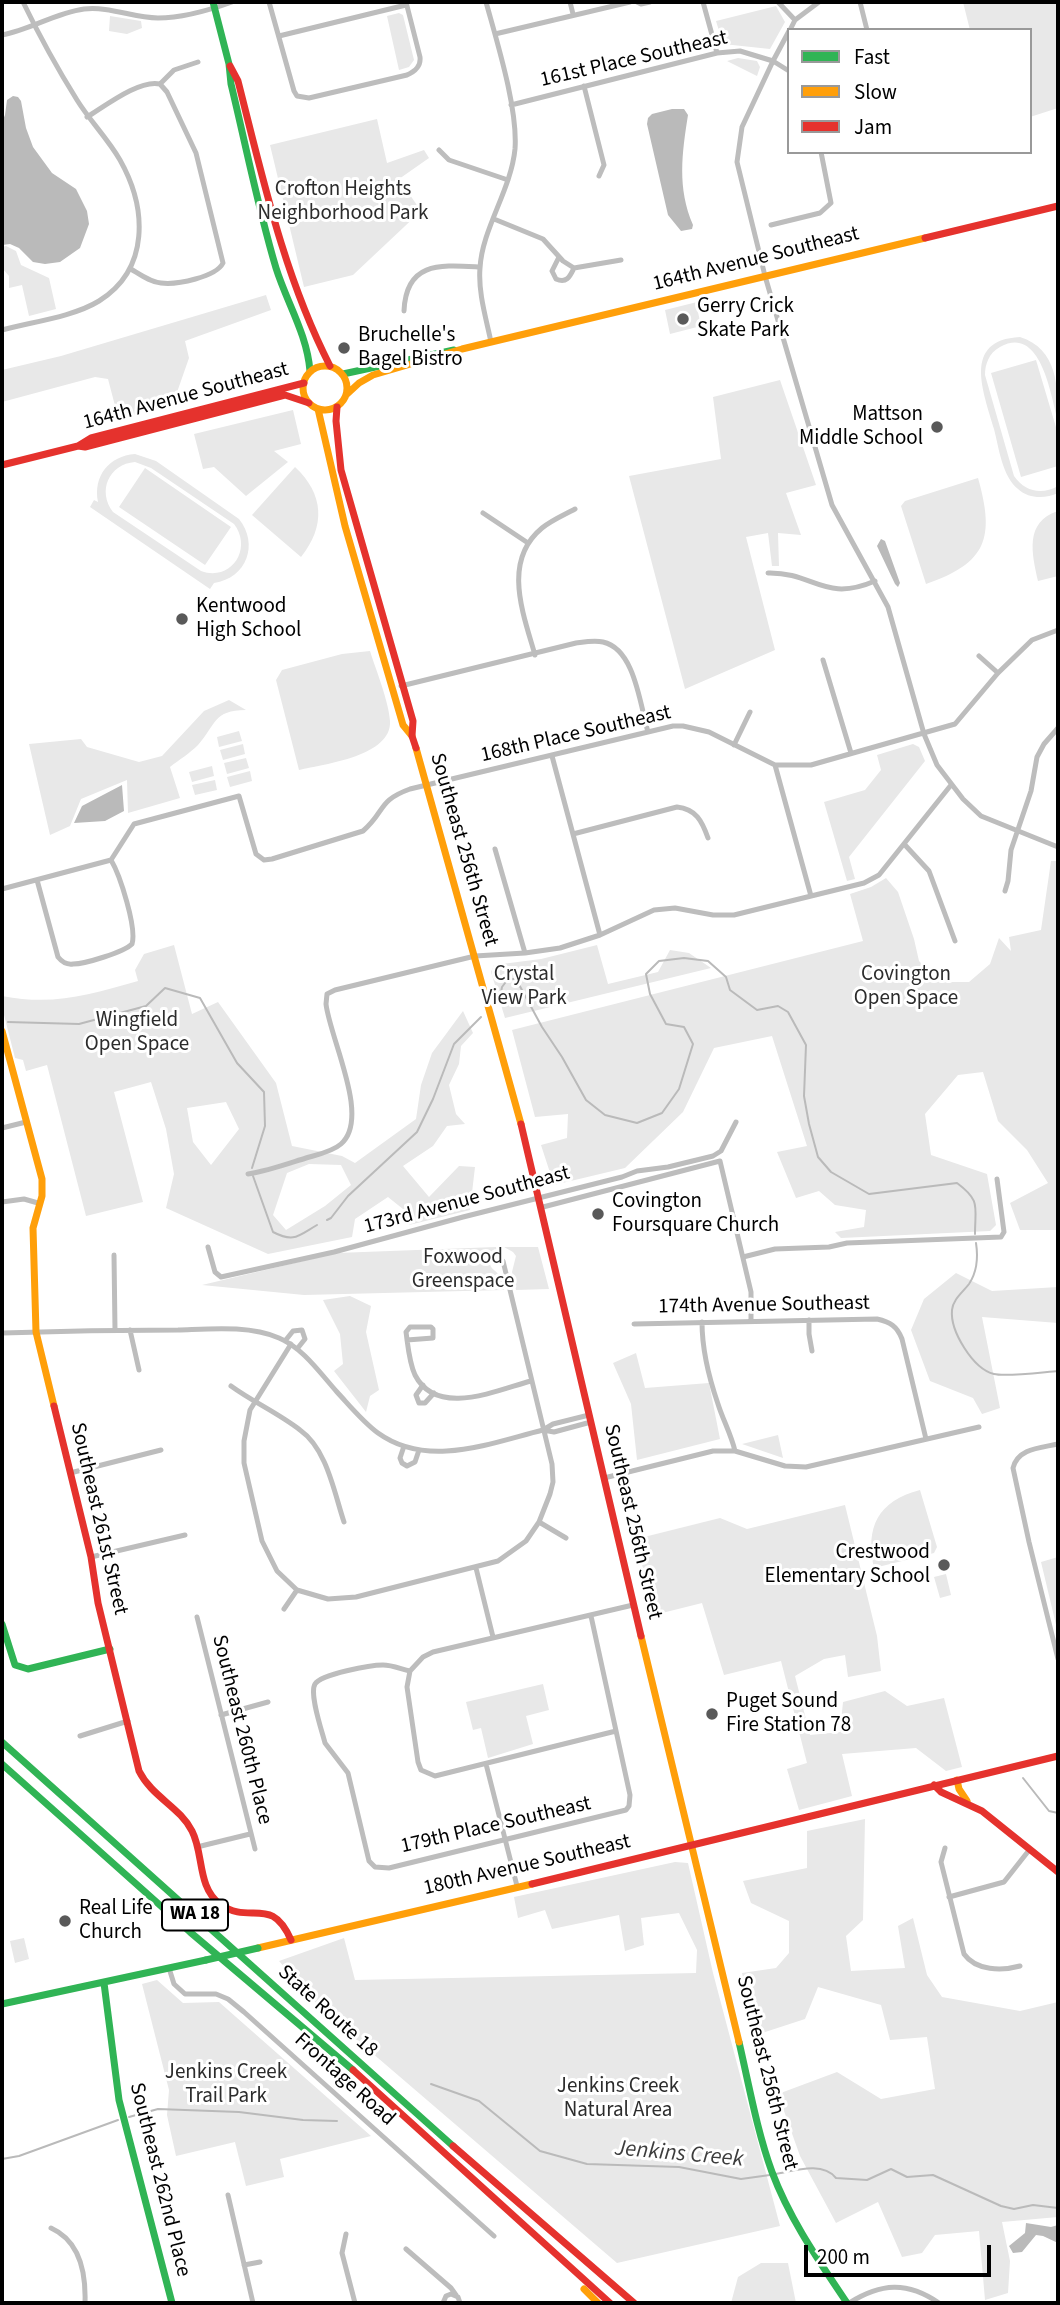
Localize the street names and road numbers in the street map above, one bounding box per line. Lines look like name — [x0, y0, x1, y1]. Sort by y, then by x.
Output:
street label: 161st Place Southeast — [538, 26, 730, 94]
street label: 164th Avenue Southeast — [650, 222, 862, 298]
street label: 164th Avenue Southeast — [81, 357, 291, 437]
street label: 168th Place Southeast — [478, 701, 674, 769]
street label: Southeast 256th Street — [423, 751, 503, 949]
street label: 173rd Avenue Southeast — [361, 1161, 573, 1241]
street label: 174th Avenue Southeast — [658, 1292, 870, 1320]
street label: Southeast 261st Street — [64, 1420, 132, 1618]
street label: Southeast 256th Street — [597, 1422, 667, 1622]
street label: Southeast 260th Place — [205, 1633, 277, 1827]
street label: 179th Place Southeast — [398, 1792, 594, 1860]
street label: 180th Avenue Southeast — [421, 1830, 633, 1902]
road number: WA 18 — [162, 1899, 228, 1930]
street label: State Route 18 — [272, 1961, 382, 2063]
street label: Southeast 256th Street — [730, 1973, 802, 2173]
street label: Frontage Road — [288, 2028, 400, 2132]
street label: Southeast 262nd Place — [123, 2080, 195, 2280]

